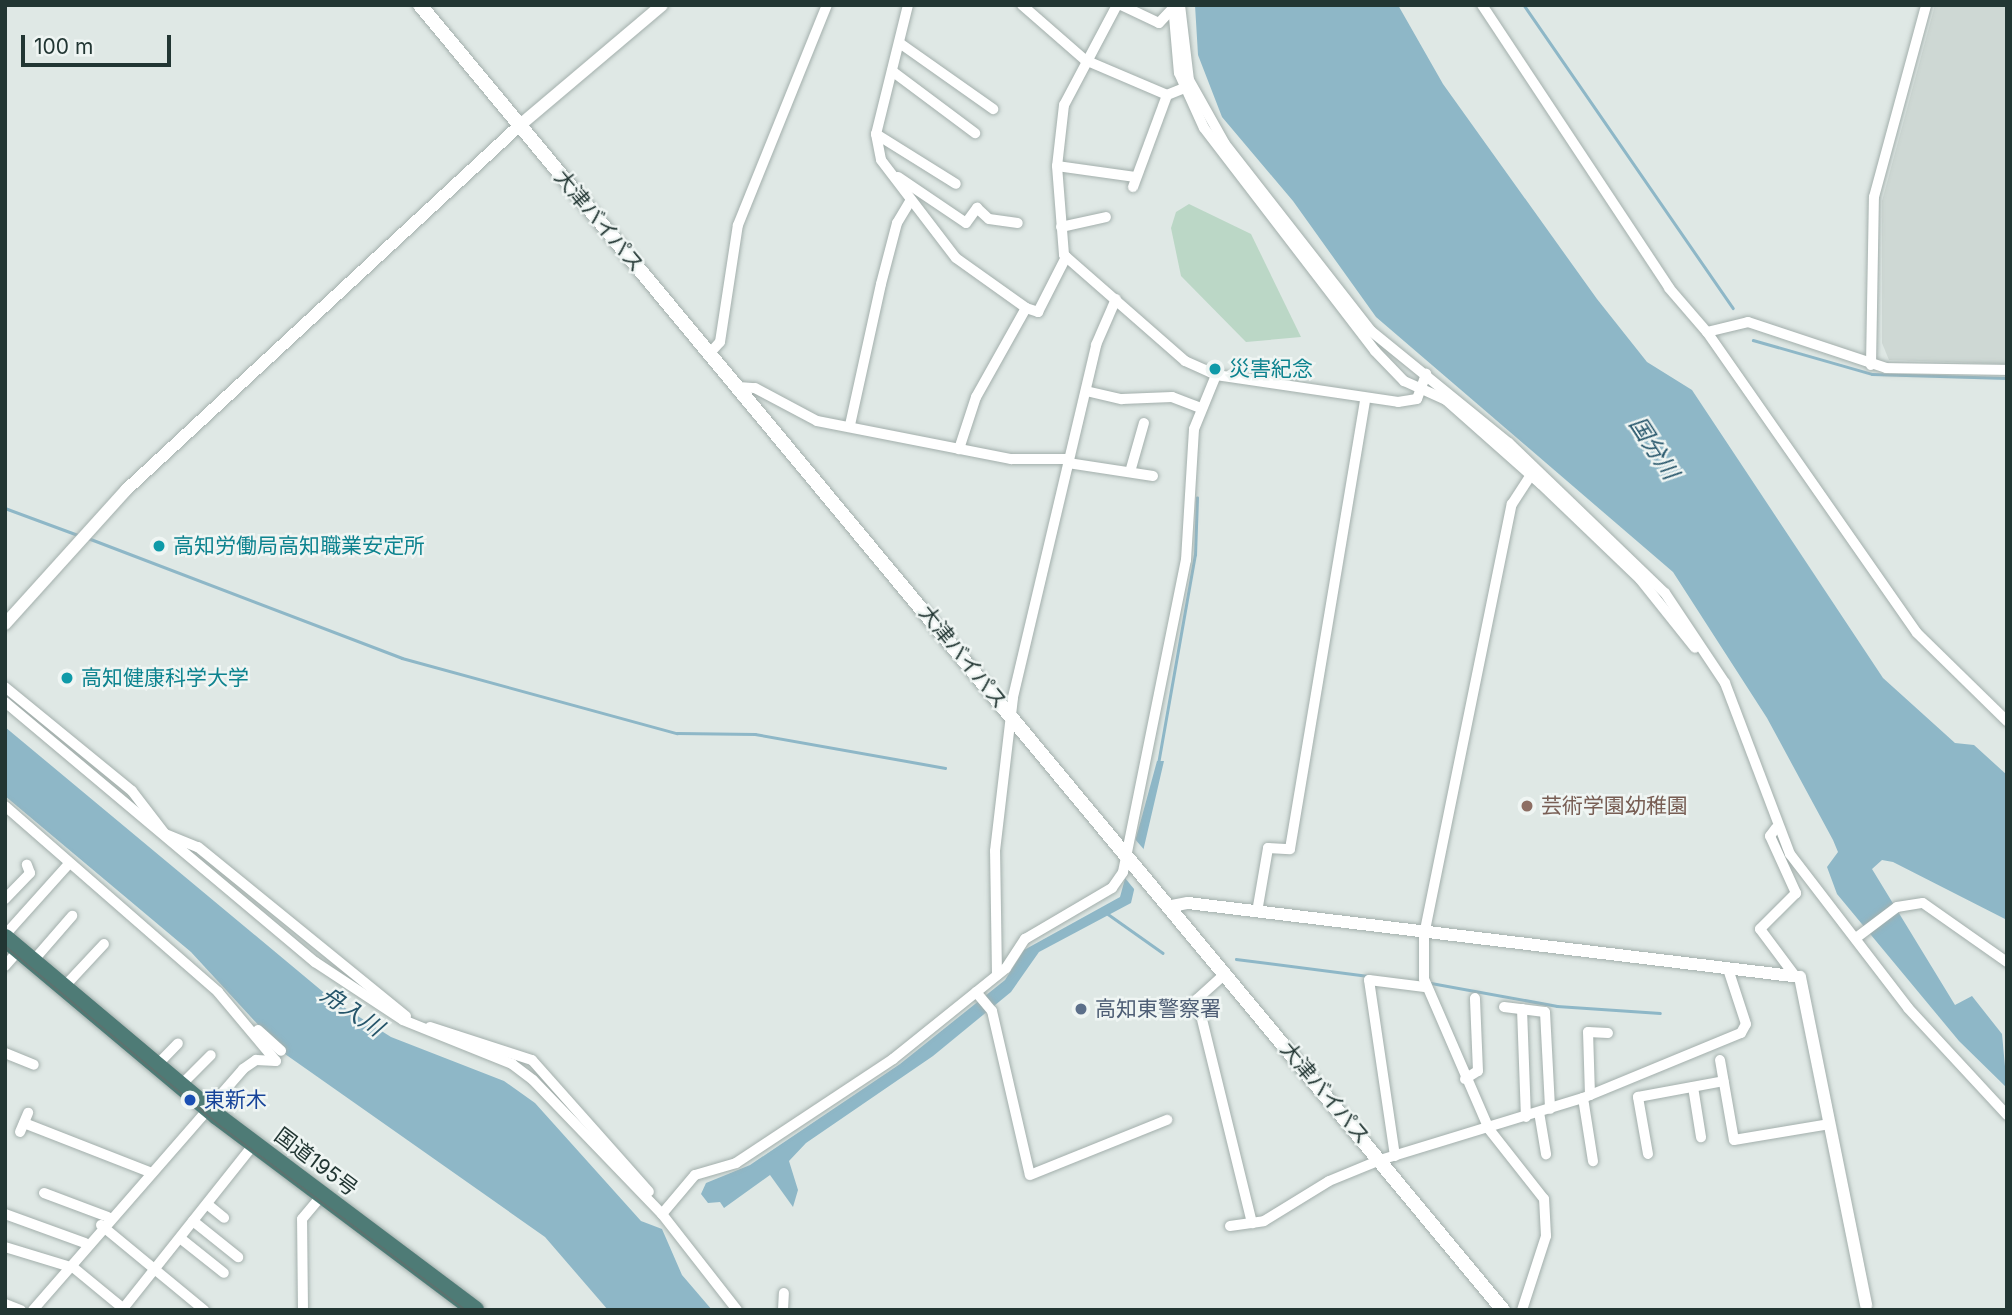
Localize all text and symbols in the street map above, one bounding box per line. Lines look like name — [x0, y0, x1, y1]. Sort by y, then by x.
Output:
scale bar — [24, 21, 175, 65]
text: 100 m — [34, 34, 93, 59]
street label: 大津バイパス — [549, 165, 649, 277]
place label: 災害紀念 — [1229, 356, 1313, 382]
marker: 災害紀念 — [1207, 361, 1223, 377]
water label: 国分川 — [1624, 412, 1684, 484]
place label: 高知労働局高知職業安定所 — [173, 533, 425, 559]
marker: 高知労働局高知職業安定所 — [151, 538, 167, 554]
street label: 大津バイパス — [914, 600, 1012, 714]
place label: 高知健康科学大学 — [81, 665, 249, 691]
marker: 高知健康科学大学 — [59, 670, 75, 686]
place label: 芸術学園幼稚園 — [1541, 793, 1688, 819]
marker: 芸術学園幼稚園 — [1519, 798, 1535, 814]
water label: 舟入川 — [316, 980, 388, 1042]
place label: 高知東警察署 — [1095, 996, 1221, 1022]
marker: 高知東警察署 — [1073, 1001, 1089, 1017]
street label: 大津バイパス — [1275, 1037, 1375, 1149]
place label: 東新木 — [204, 1087, 267, 1113]
marker: 東新木 — [182, 1092, 198, 1108]
street label: 国道195号 — [270, 1123, 362, 1201]

